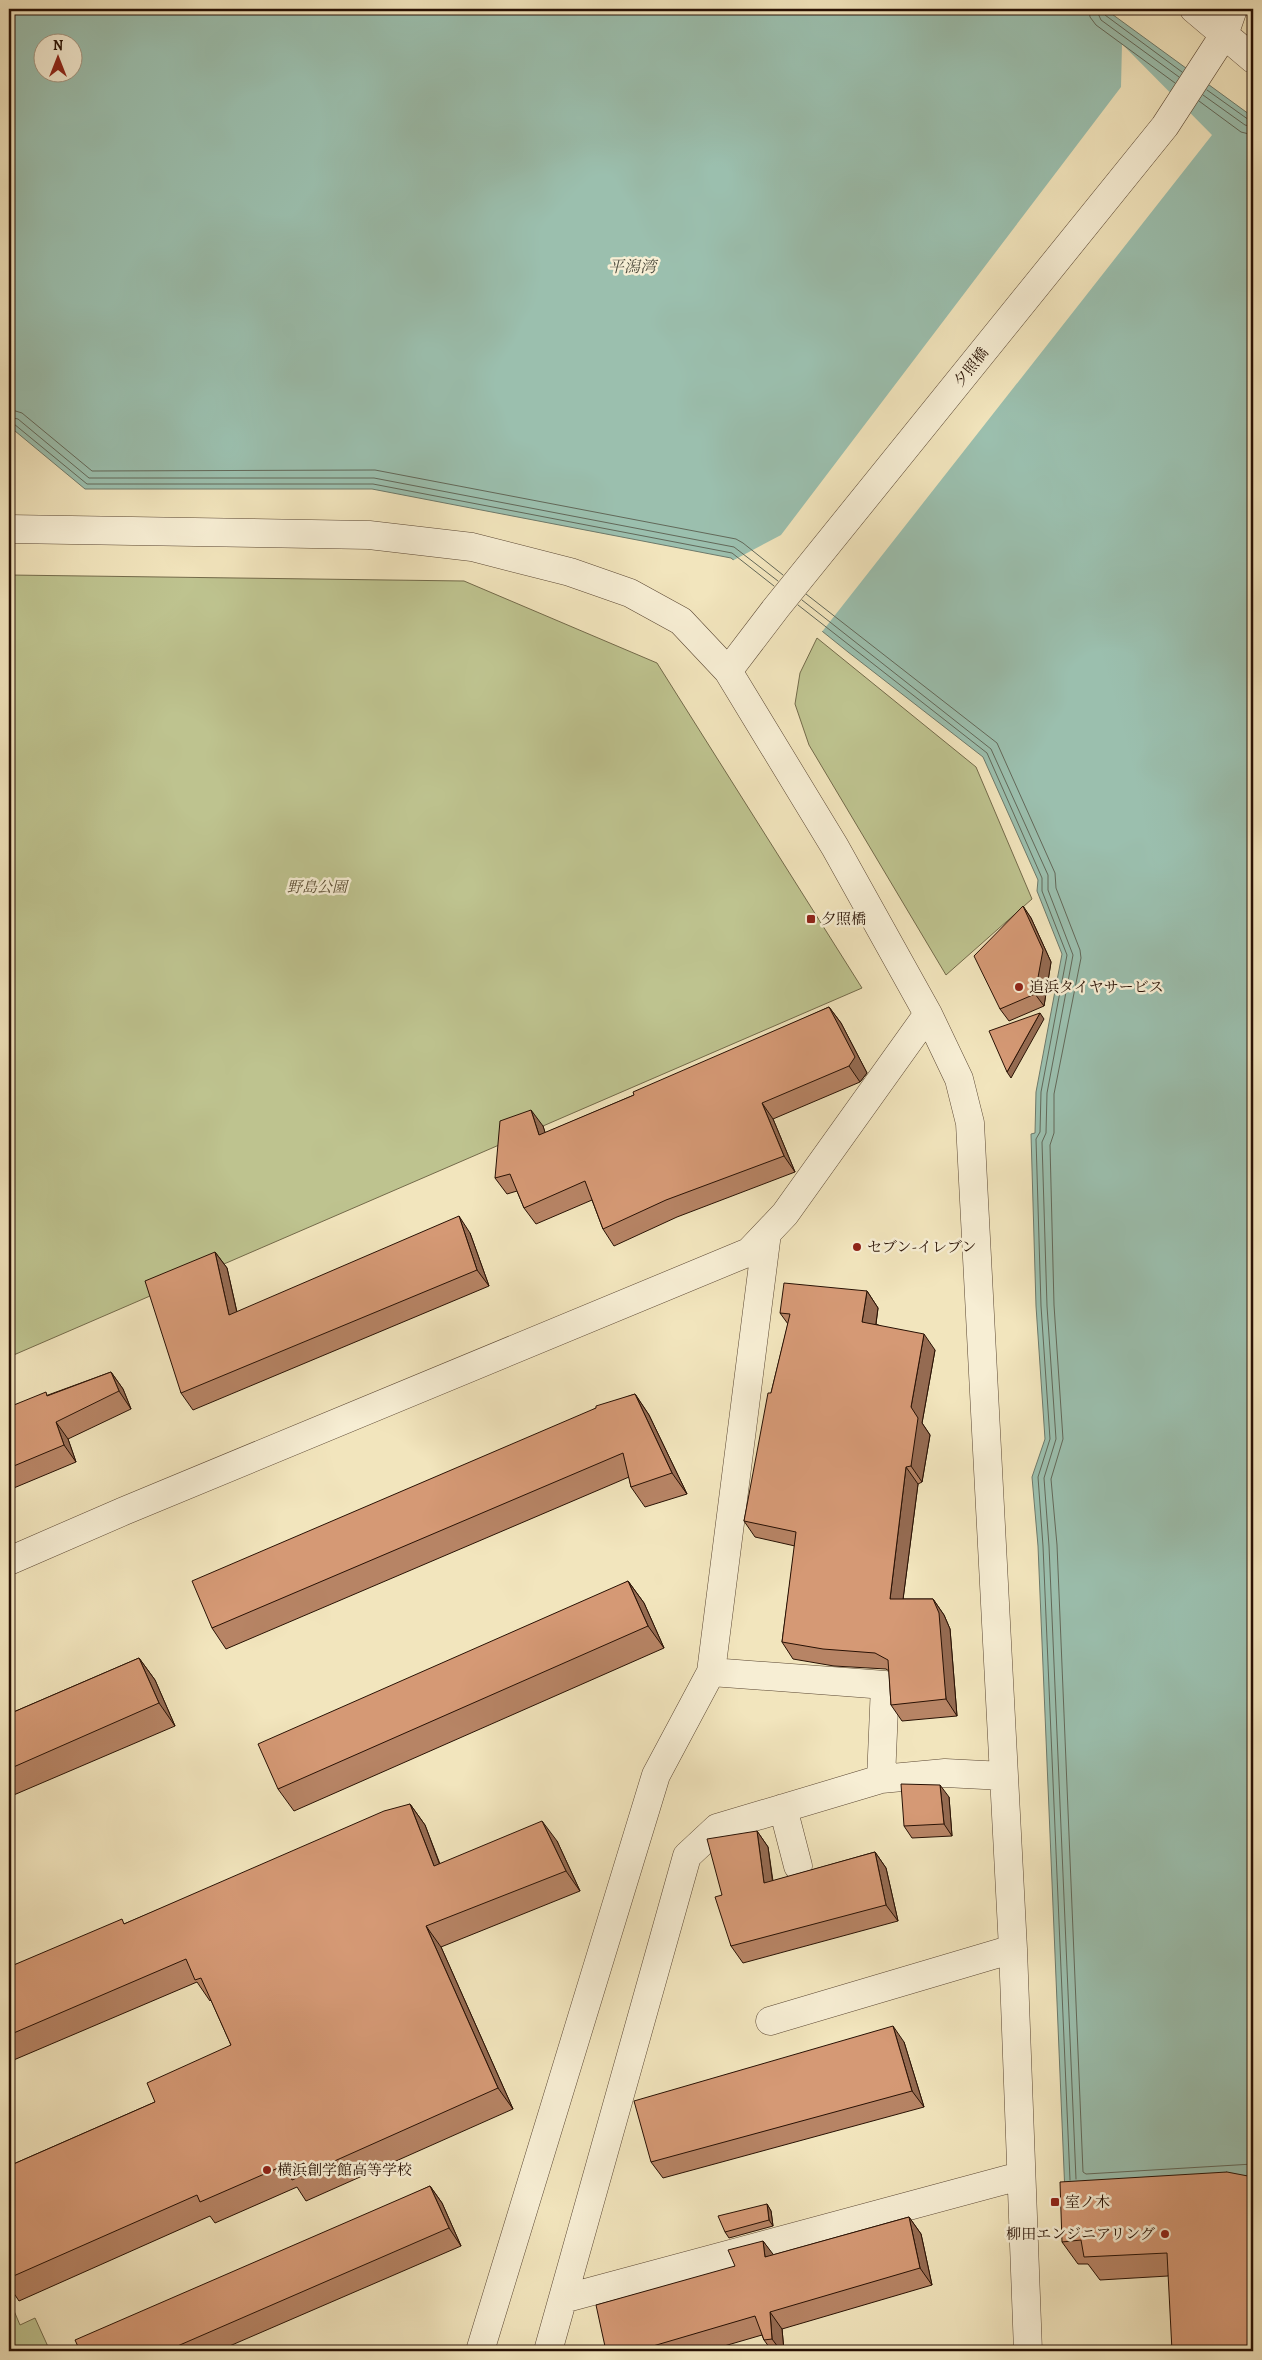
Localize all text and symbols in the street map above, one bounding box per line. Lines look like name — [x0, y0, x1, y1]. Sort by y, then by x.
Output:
north arrow — [32, 32, 82, 82]
text: N — [53, 36, 63, 55]
water label: 平潟湾 — [608, 256, 659, 278]
street label: 夕照橋 — [949, 343, 993, 391]
park label: 野島公園 — [287, 877, 350, 897]
place label: 夕照橋 — [821, 909, 866, 929]
marker: 夕照橋 — [805, 913, 817, 925]
place label: 追浜タイヤサービス — [1029, 977, 1164, 997]
marker: 追浜タイヤサービス — [1013, 981, 1025, 993]
place label: セブン-イレブン — [867, 1237, 977, 1257]
marker: セブン-イレブン — [851, 1241, 863, 1253]
place label: 横浜創学館高等学校 — [277, 2160, 412, 2180]
marker: 横浜創学館高等学校 — [261, 2164, 273, 2176]
place label: 室ノ木 — [1065, 2192, 1110, 2212]
marker: 室ノ木 — [1049, 2196, 1061, 2208]
place label: 柳田エンジニアリング — [1006, 2224, 1155, 2244]
marker: 柳田エンジニアリング — [1159, 2228, 1171, 2240]

